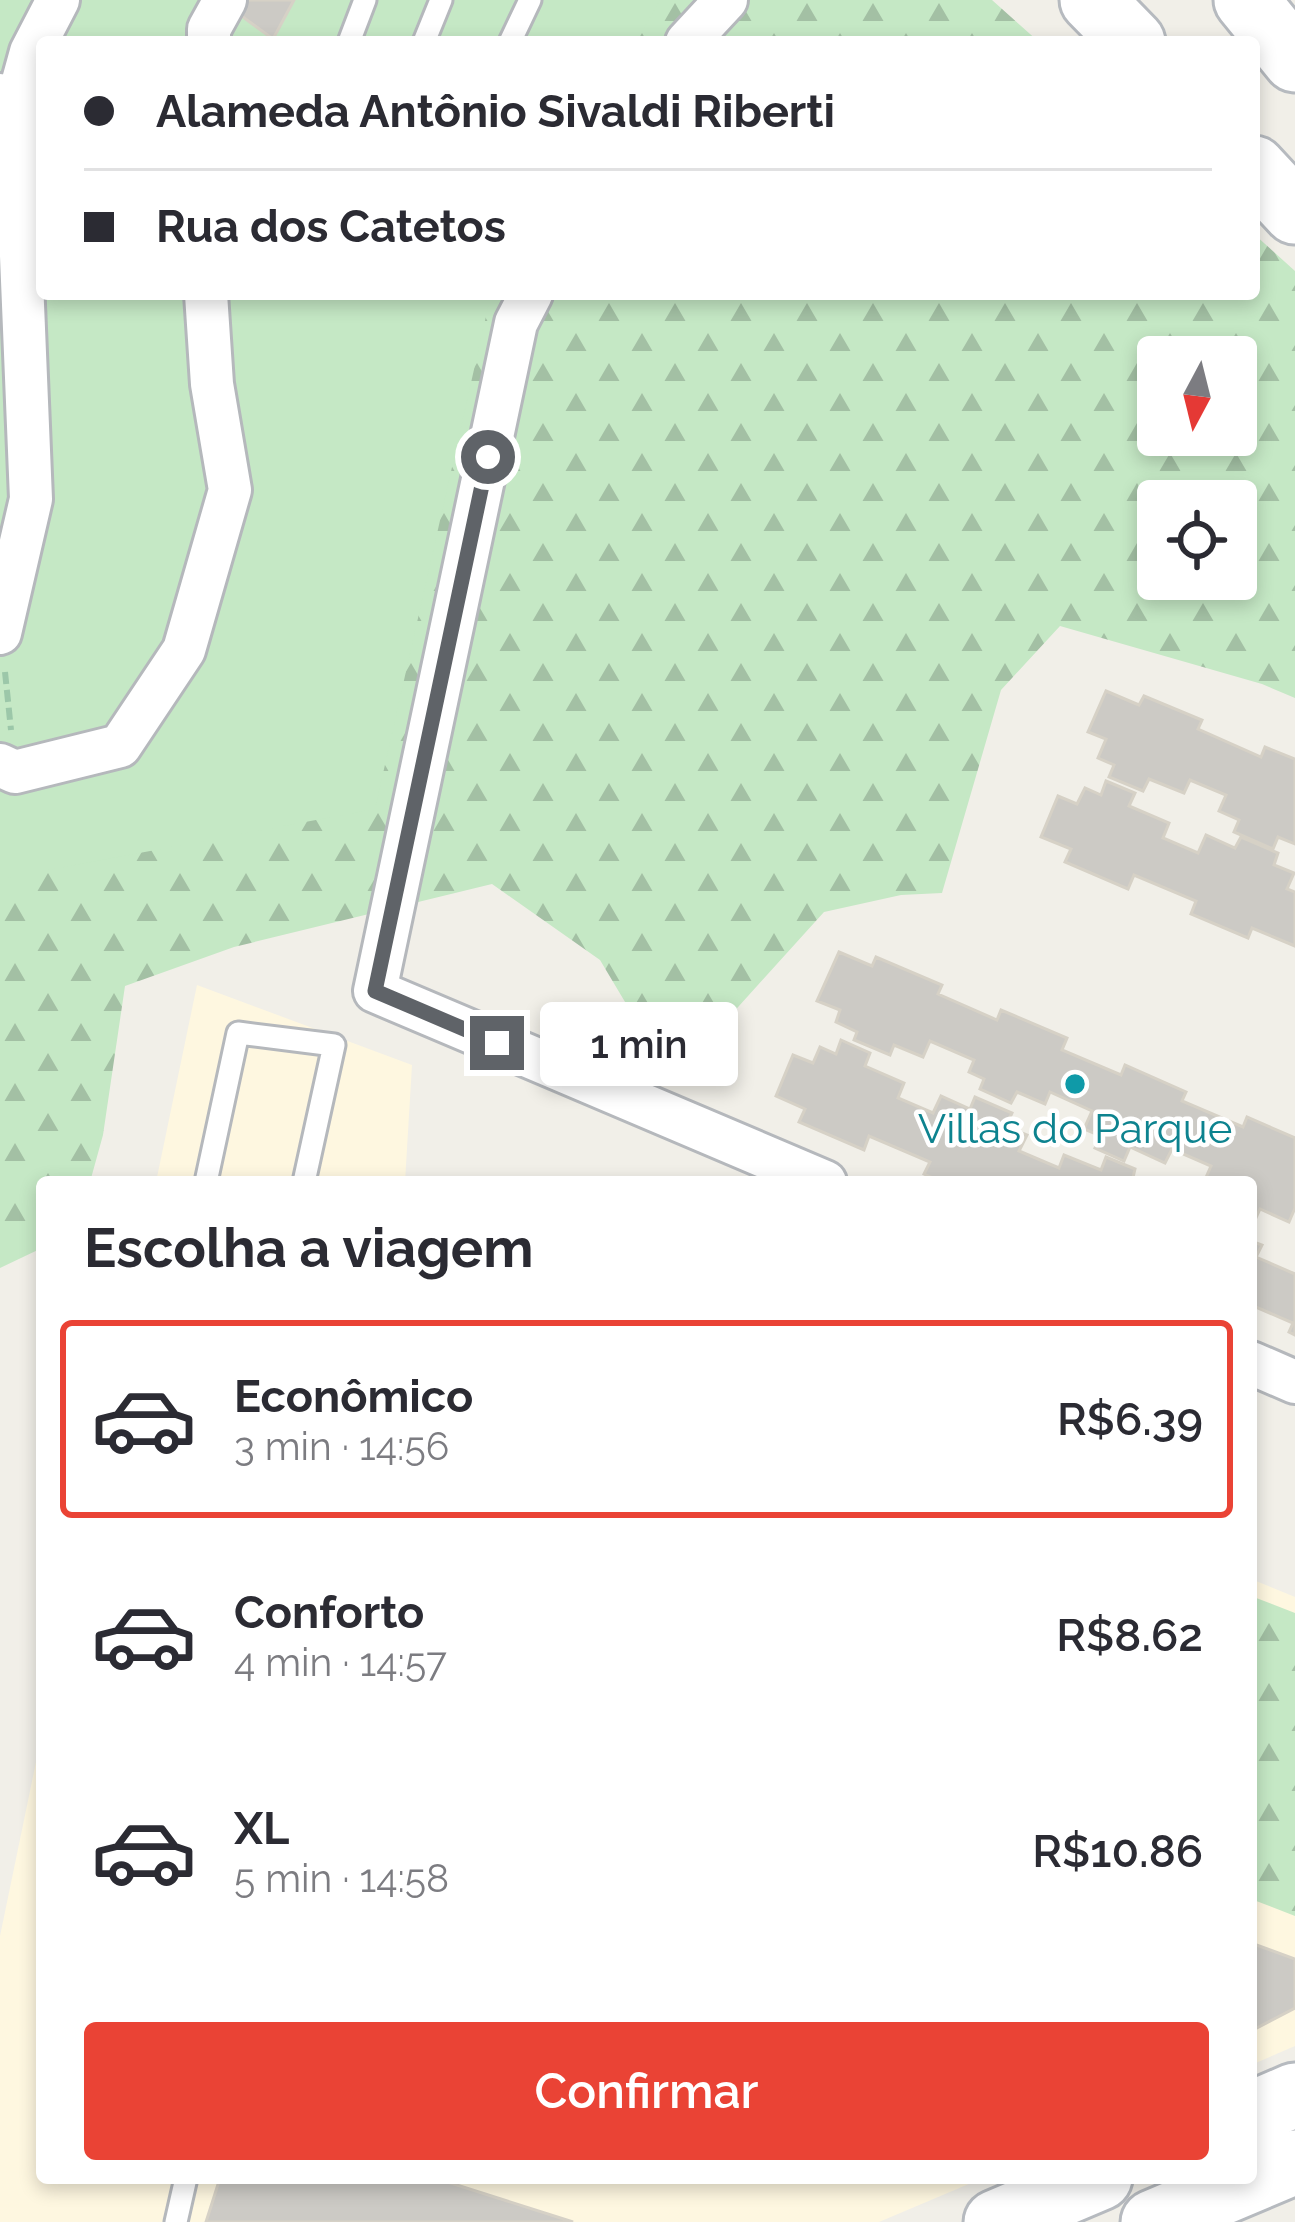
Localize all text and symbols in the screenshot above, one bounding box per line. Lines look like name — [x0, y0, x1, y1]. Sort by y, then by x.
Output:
text: Alameda Antônio Sivaldi Riberti — [156, 85, 835, 138]
text: Rua dos Catetos — [156, 200, 506, 253]
north arrow — [1137, 336, 1257, 456]
map controls — [1137, 336, 1257, 600]
route start — [461, 430, 515, 484]
button: locate — [1137, 480, 1257, 600]
callout: 1 min — [539, 1001, 737, 1085]
route end — [470, 1016, 524, 1070]
text: 1 min — [591, 1021, 687, 1067]
marker: Villas do Parque — [1062, 1071, 1088, 1097]
place label: Villas do Parque — [918, 1104, 1232, 1153]
text: Escolha a viagem — [84, 1216, 533, 1280]
icon: car — [90, 1365, 198, 1473]
text: Econômico — [234, 1370, 473, 1423]
text: R$6.39 — [1057, 1393, 1203, 1446]
text: 3 min · 14:56 — [234, 1423, 449, 1469]
icon: car — [90, 1581, 198, 1689]
text: Conforto — [234, 1586, 424, 1639]
text: R$8.62 — [1056, 1609, 1203, 1662]
text: 4 min · 14:57 — [234, 1639, 447, 1685]
icon: car — [90, 1797, 198, 1905]
text: XL — [234, 1802, 289, 1855]
text: R$10.86 — [1032, 1825, 1203, 1878]
text: 5 min · 14:58 — [234, 1855, 449, 1901]
button: Confirmar — [84, 2022, 1209, 2160]

